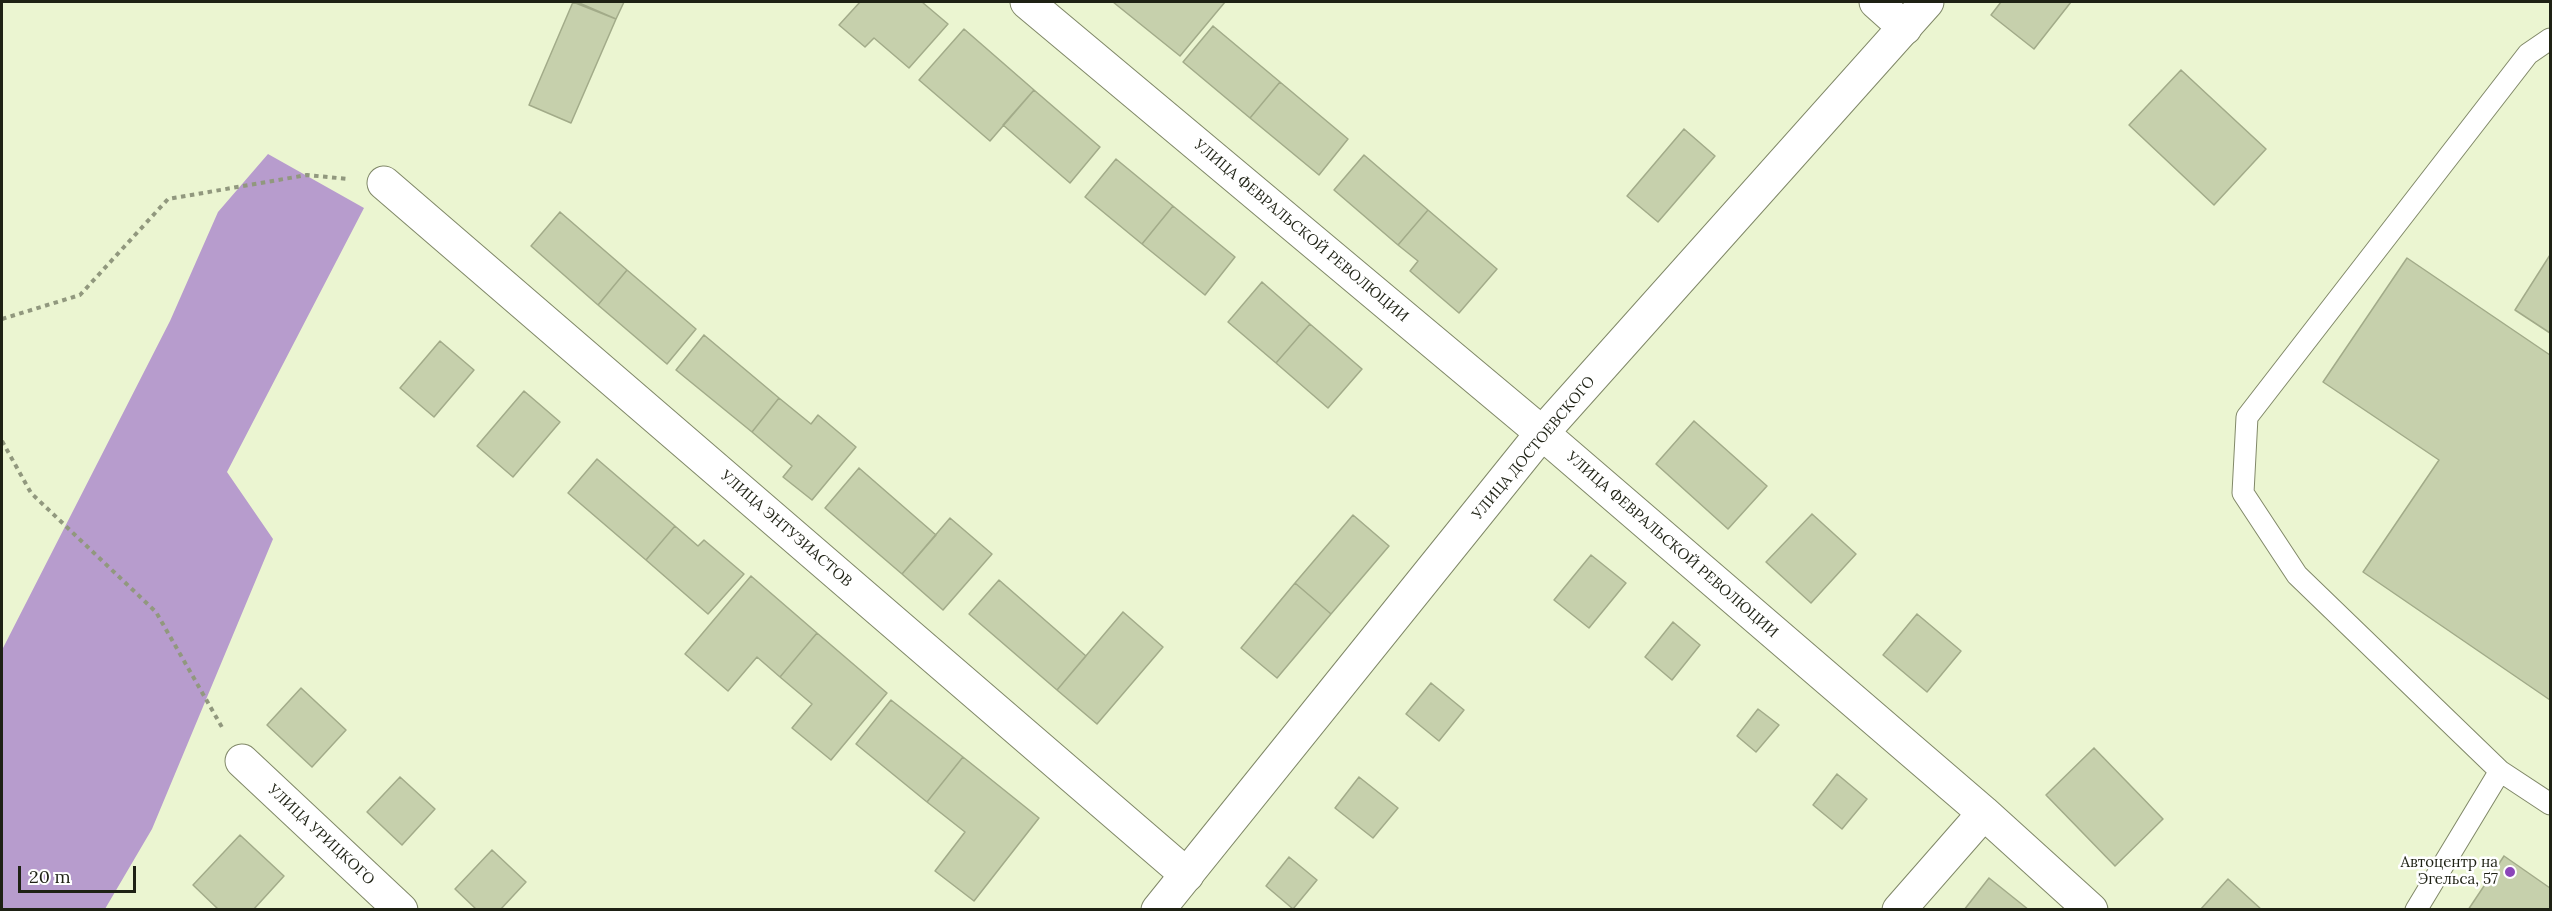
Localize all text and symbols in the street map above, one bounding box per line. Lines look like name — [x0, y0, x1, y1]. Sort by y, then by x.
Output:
street label: УЛИЦА ФЕВРАЛЬСКОЙ РЕВОЛЮЦИИ — [1190, 136, 1412, 326]
street label: УЛИЦА ДОСТОЕВСКОГО — [1469, 373, 1599, 523]
street label: УЛИЦА ФЕВРАЛЬСКОЙ РЕВОЛЮЦИИ — [1563, 448, 1781, 642]
street label: УЛИЦА ЭНТУЗИАСТОВ — [717, 467, 855, 591]
street label: УЛИЦА УРИЦКОГО — [264, 781, 378, 889]
scale bar — [21, 854, 140, 892]
place label: Автоцентр на Эгельса, 57 — [2401, 854, 2498, 889]
text: 20 m — [29, 865, 71, 888]
marker: Автоцентр на Эгельса, 57 — [2503, 865, 2517, 879]

